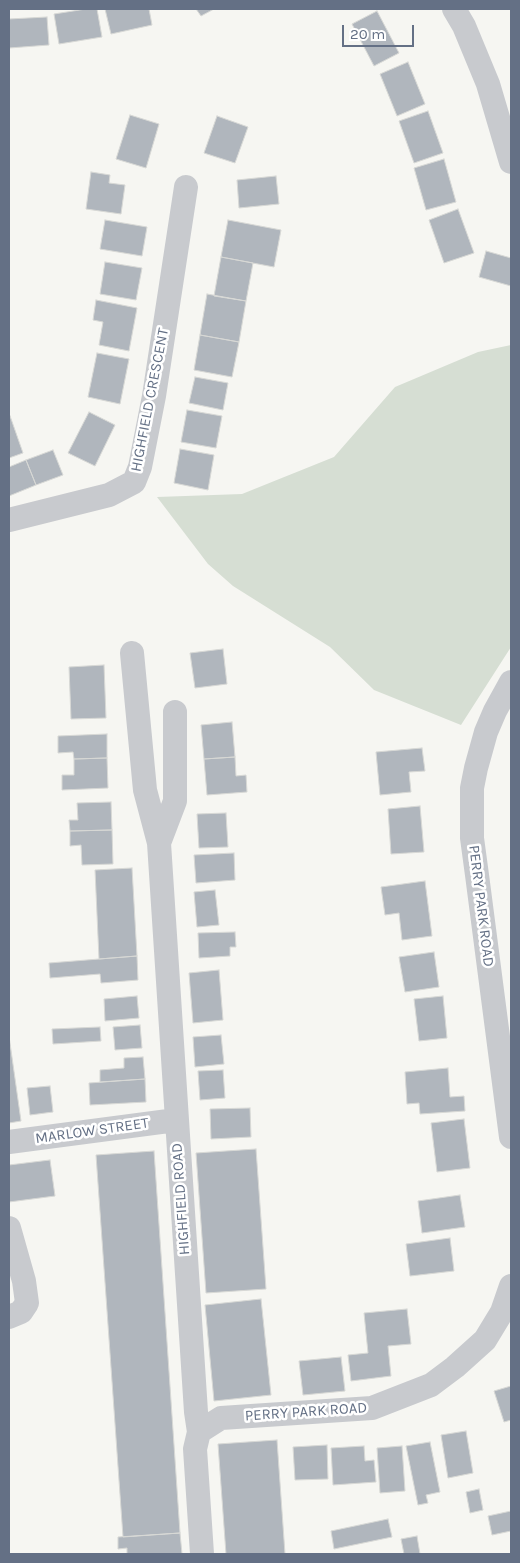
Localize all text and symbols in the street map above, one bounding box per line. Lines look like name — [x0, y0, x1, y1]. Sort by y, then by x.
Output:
scale bar — [345, 15, 418, 47]
text: 20 m — [350, 25, 385, 43]
street label: HIGHFIELD CRESCENT — [127, 327, 173, 473]
street label: PERRY PARK ROAD — [465, 844, 497, 968]
street label: MARLOW STREET — [34, 1114, 150, 1148]
street label: HIGHFIELD ROAD — [168, 1142, 194, 1256]
street label: PERRY PARK ROAD — [244, 1399, 368, 1425]

